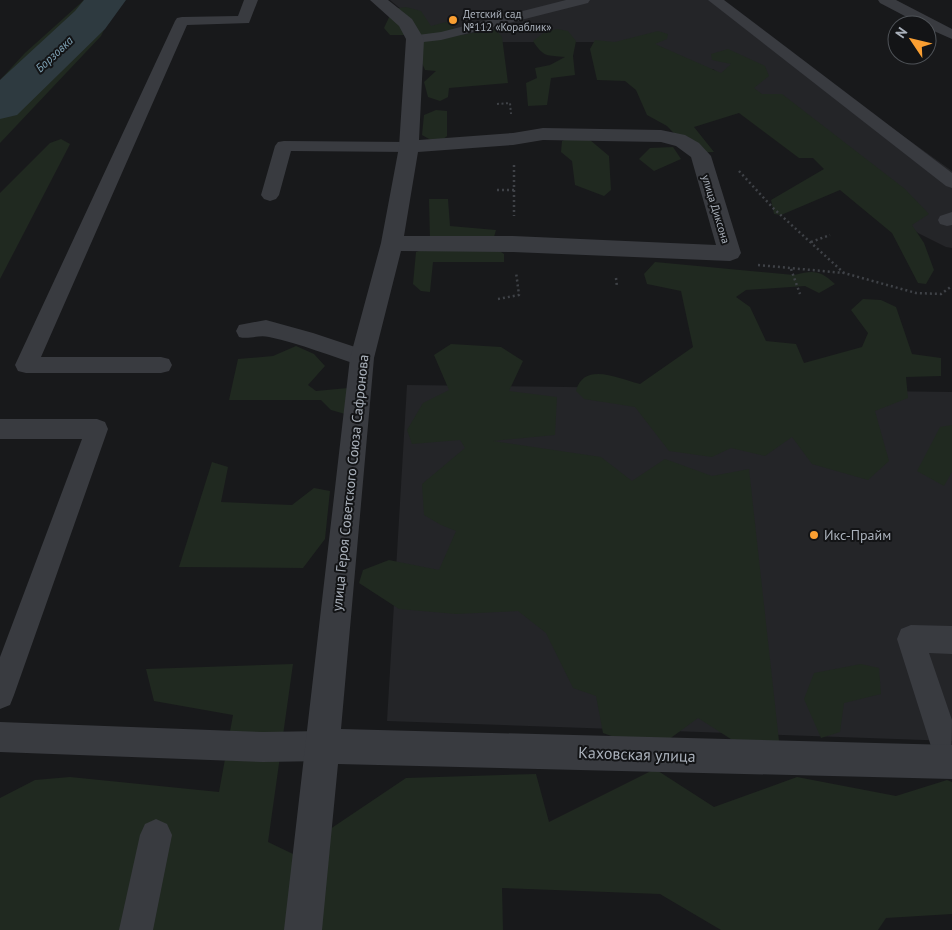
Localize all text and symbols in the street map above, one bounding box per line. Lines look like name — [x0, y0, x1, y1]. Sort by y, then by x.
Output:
place label: Детский сад №112 «Кораблик» — [463, 7, 552, 34]
marker: Детский сад №112 «Кораблик» — [447, 14, 459, 26]
north arrow — [887, 15, 937, 65]
text: N — [891, 24, 911, 41]
water label: Борзовка — [32, 33, 76, 75]
street label: улица Диксона — [699, 173, 733, 245]
street label: улица Героя Советского Союза Сафронова — [328, 354, 372, 612]
place label: Икс-Прайм — [824, 526, 891, 544]
marker: Икс-Прайм — [808, 529, 820, 541]
street label: Каховская улица — [578, 742, 696, 766]

